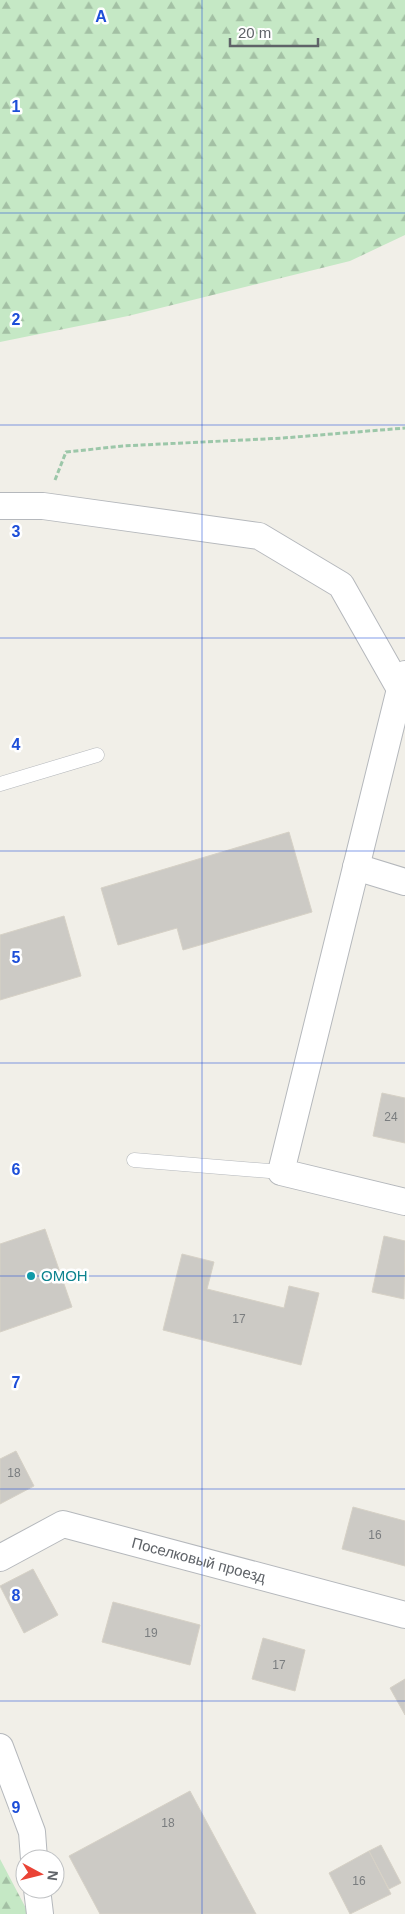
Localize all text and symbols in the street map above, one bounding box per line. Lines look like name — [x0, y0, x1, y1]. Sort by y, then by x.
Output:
text: A — [95, 8, 107, 25]
scale bar — [230, 15, 318, 47]
text: 20 m — [238, 24, 271, 41]
text: 1 — [12, 98, 21, 115]
text: 2 — [12, 311, 21, 328]
text: 3 — [12, 523, 21, 540]
text: 4 — [12, 736, 21, 753]
text: 5 — [12, 949, 21, 966]
house number: 24 — [384, 1110, 398, 1124]
text: 6 — [12, 1161, 21, 1178]
place label: ОМОН — [41, 1267, 88, 1284]
marker: ОМОН — [25, 1270, 37, 1282]
house number: 17 — [232, 1312, 246, 1326]
text: 7 — [12, 1374, 21, 1391]
house number: 18 — [7, 1466, 21, 1480]
house number: 16 — [368, 1528, 382, 1542]
street label: Поселковый проезд — [130, 1534, 268, 1586]
text: 8 — [12, 1587, 21, 1604]
house number: 19 — [144, 1626, 158, 1640]
house number: 17 — [272, 1658, 286, 1672]
text: 9 — [12, 1799, 21, 1816]
house number: 18 — [161, 1816, 175, 1830]
north arrow — [15, 1849, 65, 1899]
text: N — [44, 1870, 61, 1882]
house number: 16 — [352, 1874, 366, 1888]

